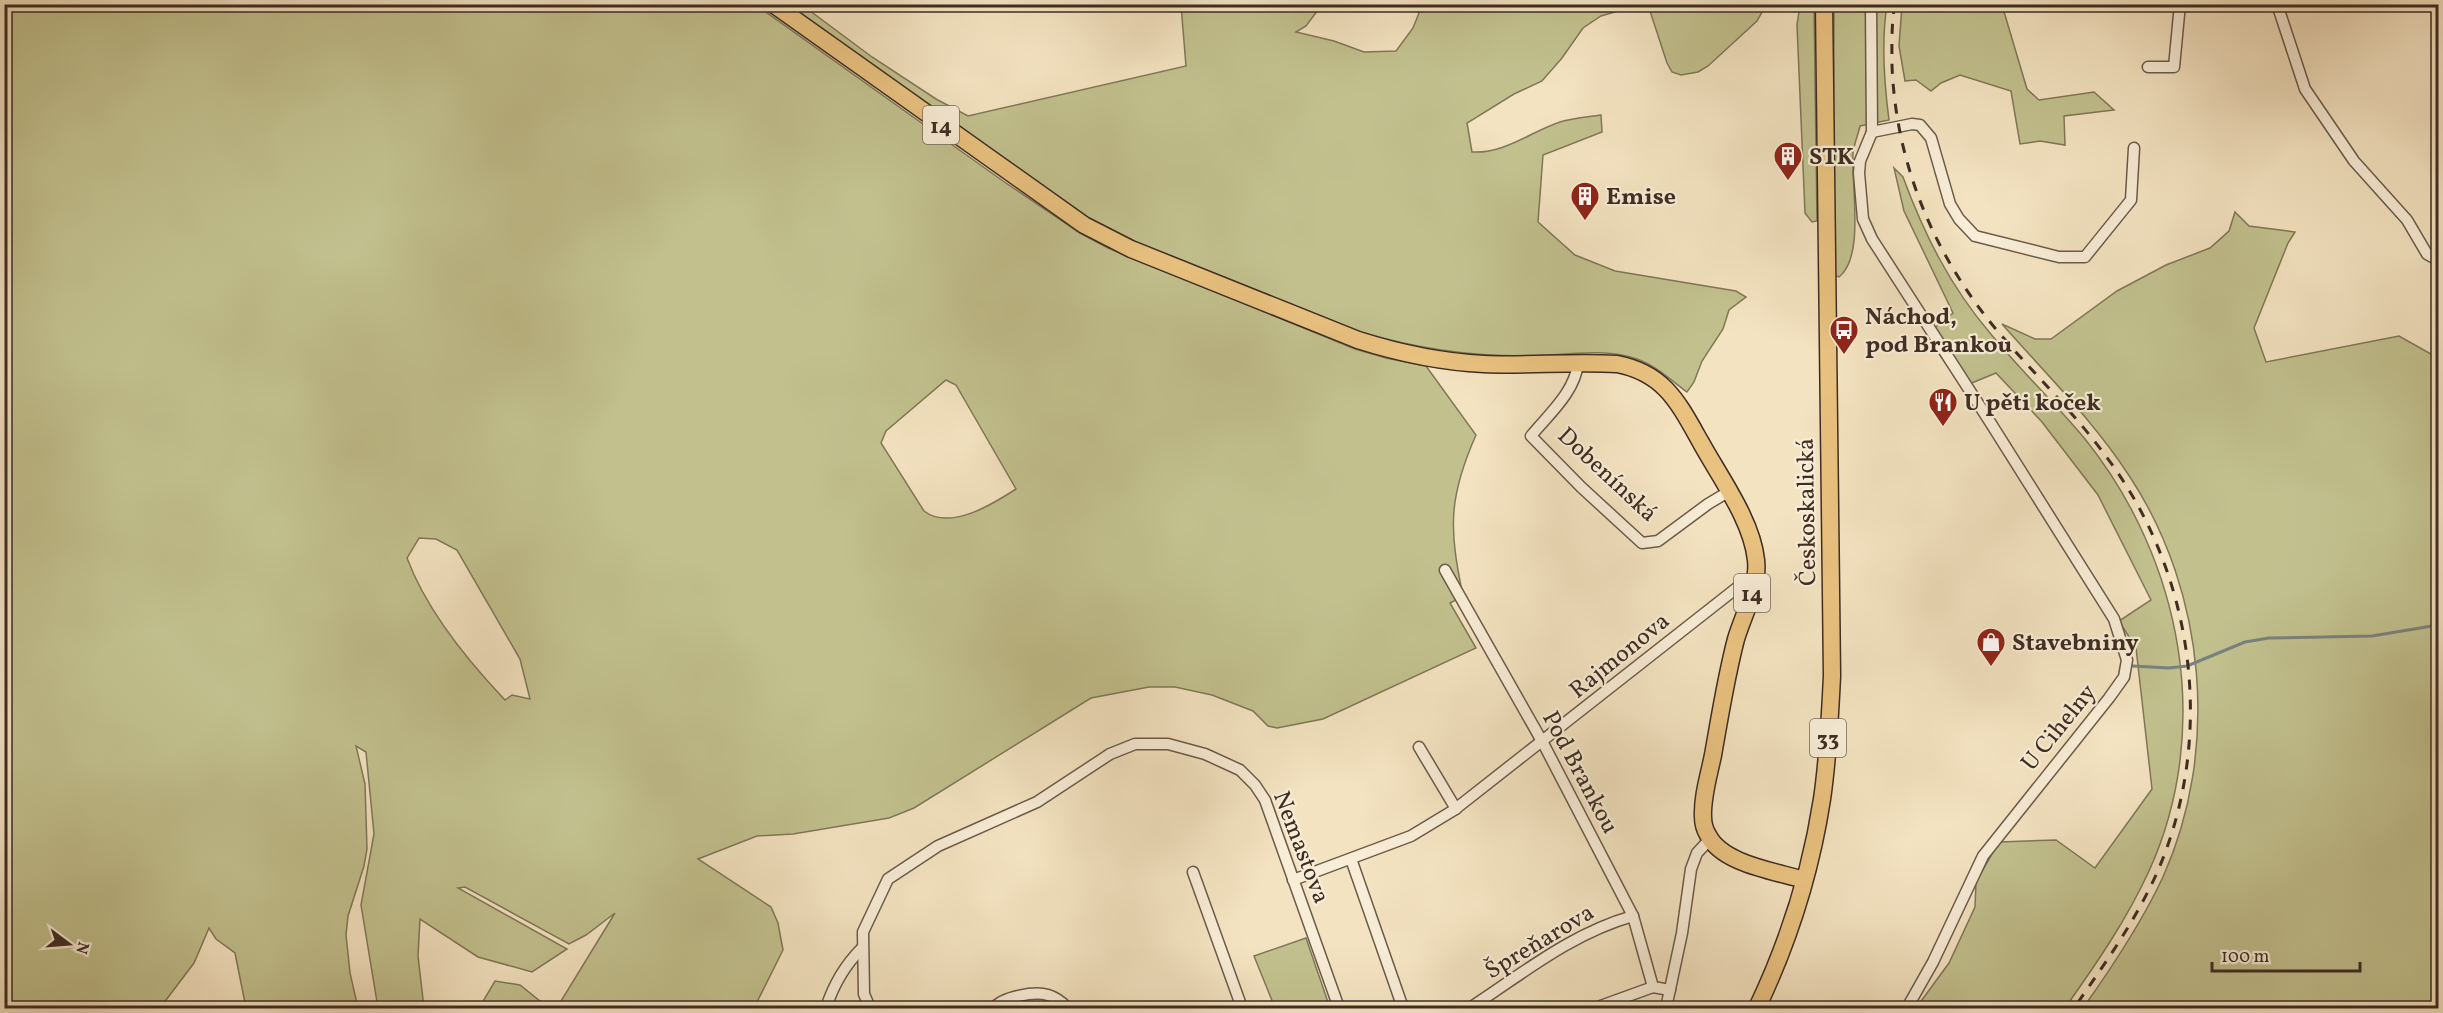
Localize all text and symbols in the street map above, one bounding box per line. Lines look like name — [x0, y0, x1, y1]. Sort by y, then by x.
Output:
road number: 14 — [923, 106, 959, 144]
building icon: STK — [1772, 140, 1804, 182]
place label: STK — [1809, 141, 1855, 175]
building icon: Emise — [1569, 180, 1601, 222]
place label: Emise — [1606, 181, 1676, 215]
place label: Náchod, pod Brankou — [1865, 301, 2013, 363]
bus stop icon: Náchod, pod Brankou — [1828, 314, 1860, 356]
restaurant icon: U pěti koček — [1927, 386, 1959, 428]
place label: U pěti koček — [1964, 387, 2101, 421]
street label: Dobenínská — [1549, 420, 1664, 531]
street label: Českoskalická — [1790, 438, 1826, 586]
road number: 14 — [1734, 574, 1770, 612]
street label: Rajmonova — [1563, 605, 1678, 708]
shop icon: Stavebniny — [1975, 626, 2007, 668]
place label: Stavebniny — [2012, 627, 2139, 661]
street label: U Cihelny — [2014, 677, 2105, 779]
street label: Pod Brankou — [1533, 705, 1626, 840]
road number: 33 — [1810, 719, 1846, 757]
street label: Nemastova — [1263, 787, 1337, 909]
street label: Špreňarova — [1479, 897, 1601, 989]
north arrow — [39, 914, 99, 974]
scale bar — [2212, 935, 2360, 973]
text: N — [69, 939, 94, 957]
text: 100 m — [2221, 945, 2270, 970]

